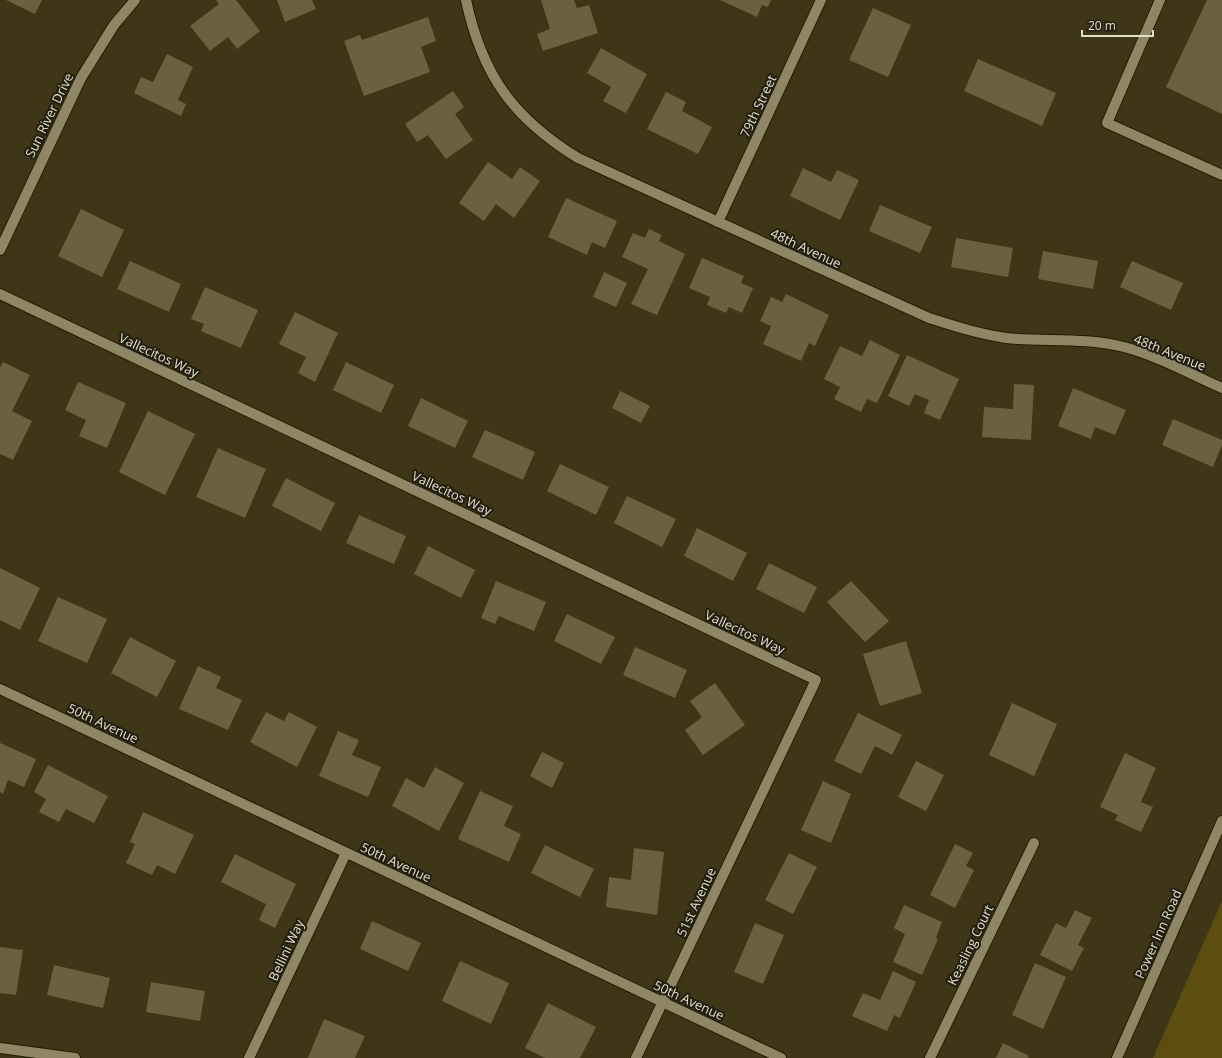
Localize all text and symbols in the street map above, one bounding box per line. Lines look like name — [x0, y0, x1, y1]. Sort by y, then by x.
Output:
scale bar — [1082, 12, 1153, 38]
text: 20 m — [1088, 17, 1116, 34]
street label: Sun River Drive — [21, 70, 77, 160]
street label: 79th Street — [736, 71, 780, 140]
street label: 48th Avenue — [768, 224, 844, 272]
street label: Vallecitos Way — [116, 329, 202, 382]
street label: 48th Avenue — [1131, 329, 1209, 375]
street label: Vallecitos Way — [409, 467, 495, 520]
street label: Vallecitos Way — [702, 606, 788, 659]
street label: 50th Avenue — [65, 699, 141, 747]
street label: 50th Avenue — [358, 838, 434, 886]
street label: 51st Avenue — [672, 865, 720, 939]
street label: Power Inn Road — [1130, 887, 1186, 981]
street label: Keasling Court — [943, 901, 997, 988]
street label: Bellini Way — [264, 916, 308, 984]
street label: 50th Avenue — [651, 976, 727, 1024]

